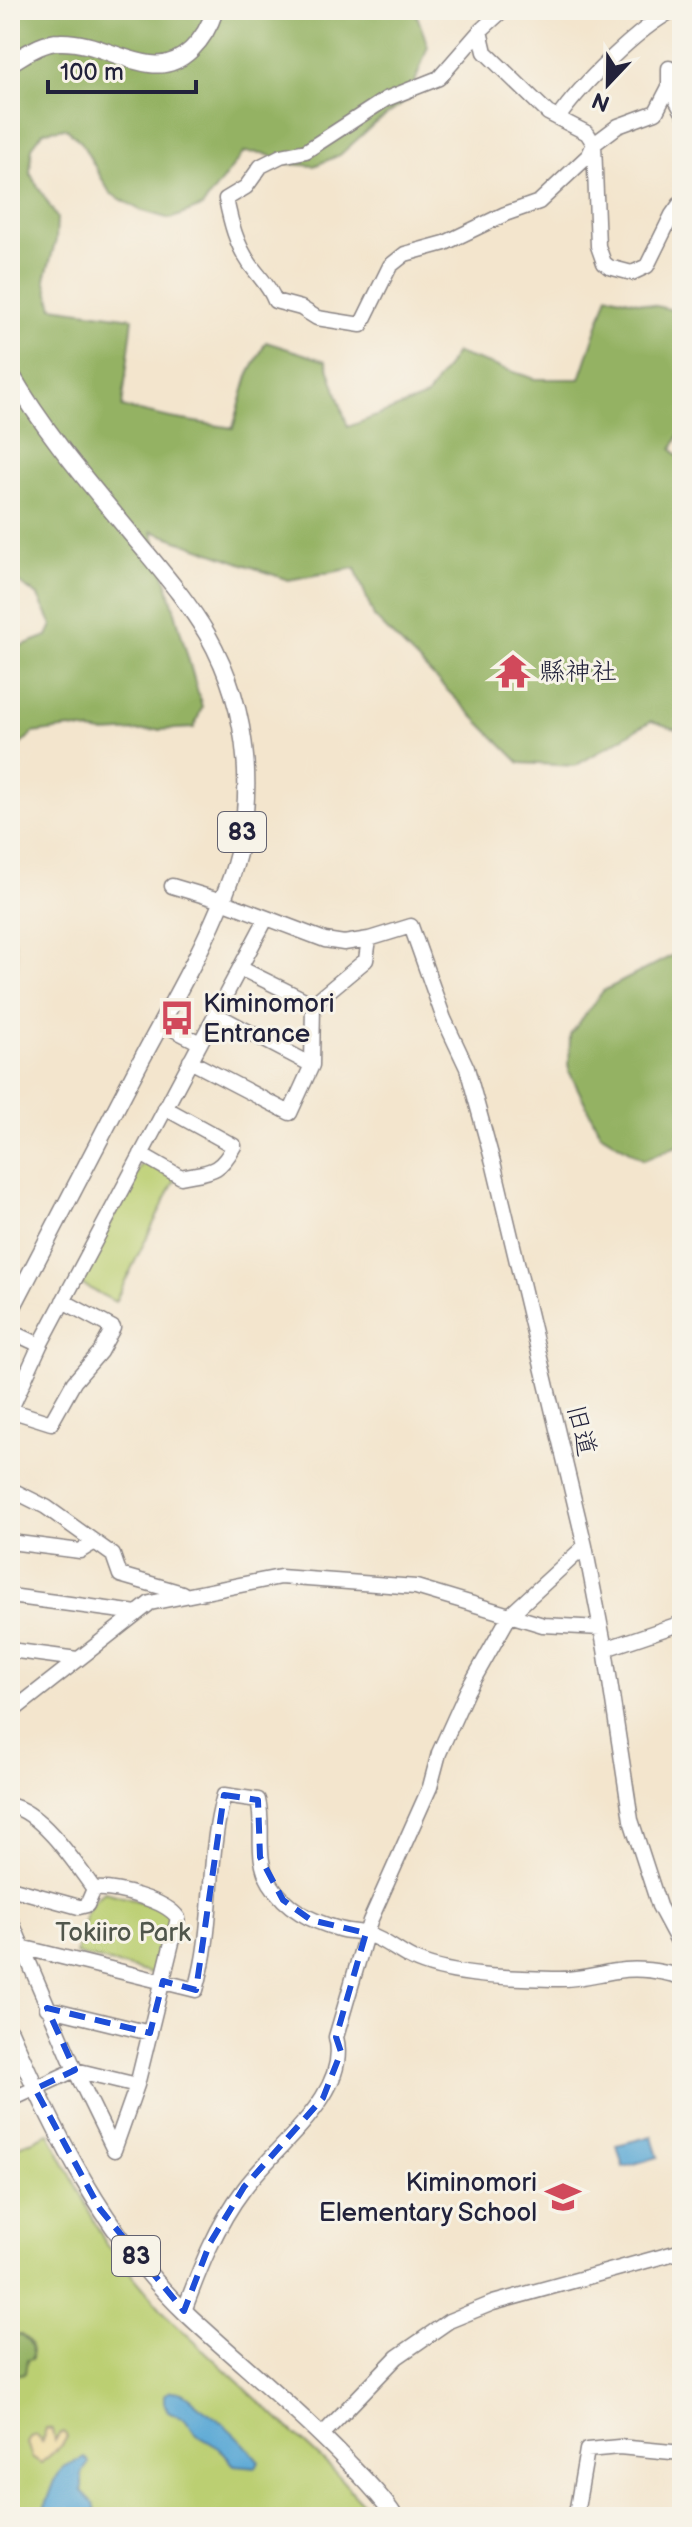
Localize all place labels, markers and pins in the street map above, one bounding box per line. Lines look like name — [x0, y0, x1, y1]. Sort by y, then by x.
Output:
temple icon: 縣神社 — [494, 652, 532, 690]
place label: 縣神社 — [539, 657, 617, 688]
place label: Kiminomori Entrance — [203, 989, 335, 1050]
bus stop icon: Kiminomori Entrance — [158, 999, 196, 1037]
place label: Kiminomori Elementary School — [319, 2168, 537, 2229]
school or university icon: Kiminomori Elementary School — [544, 2178, 582, 2216]

